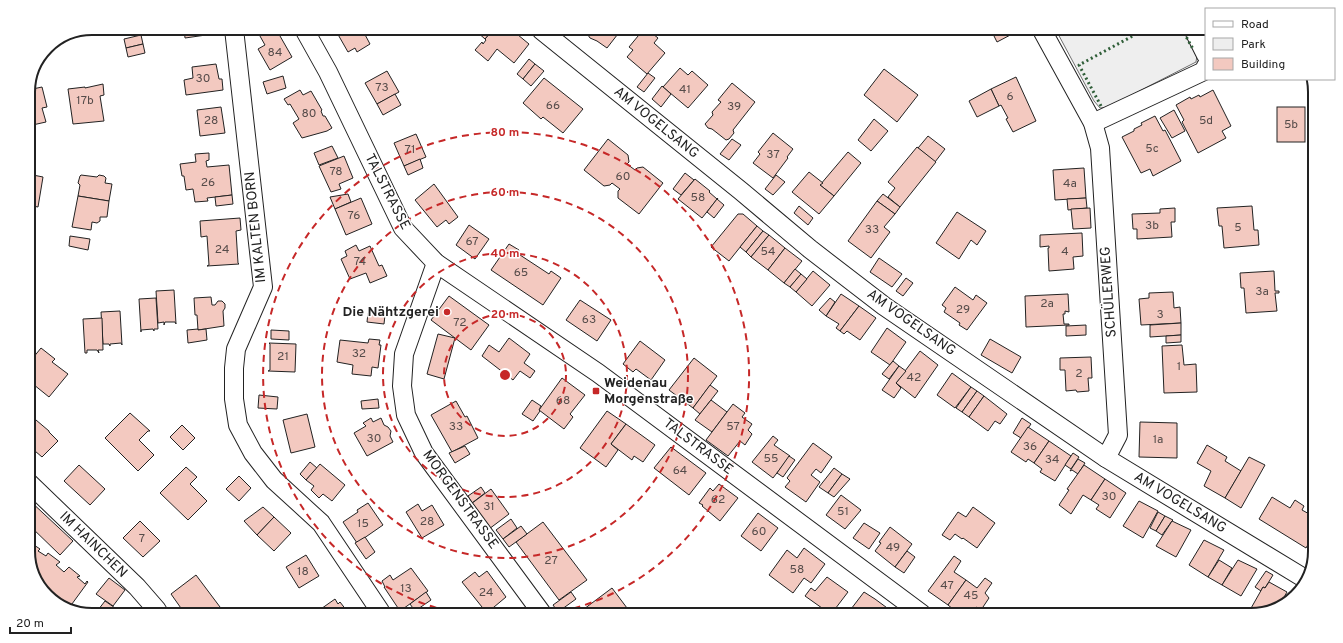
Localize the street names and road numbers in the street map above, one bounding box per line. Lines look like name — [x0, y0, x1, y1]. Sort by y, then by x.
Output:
street label: AM VOGELSANG — [610, 83, 702, 163]
street label: TALSTRASSE — [361, 151, 413, 233]
street label: IM KALTEN BORN — [242, 171, 270, 283]
street label: SCHÜLERWEG — [1096, 246, 1121, 338]
street label: AM VOGELSANG — [863, 286, 959, 360]
street label: TALSTRASSE — [660, 415, 736, 479]
street label: MORGENSTRASSE — [418, 447, 502, 553]
street label: AM VOGELSANG — [1131, 469, 1229, 537]
street label: IM HAINCHEN — [55, 508, 131, 582]

